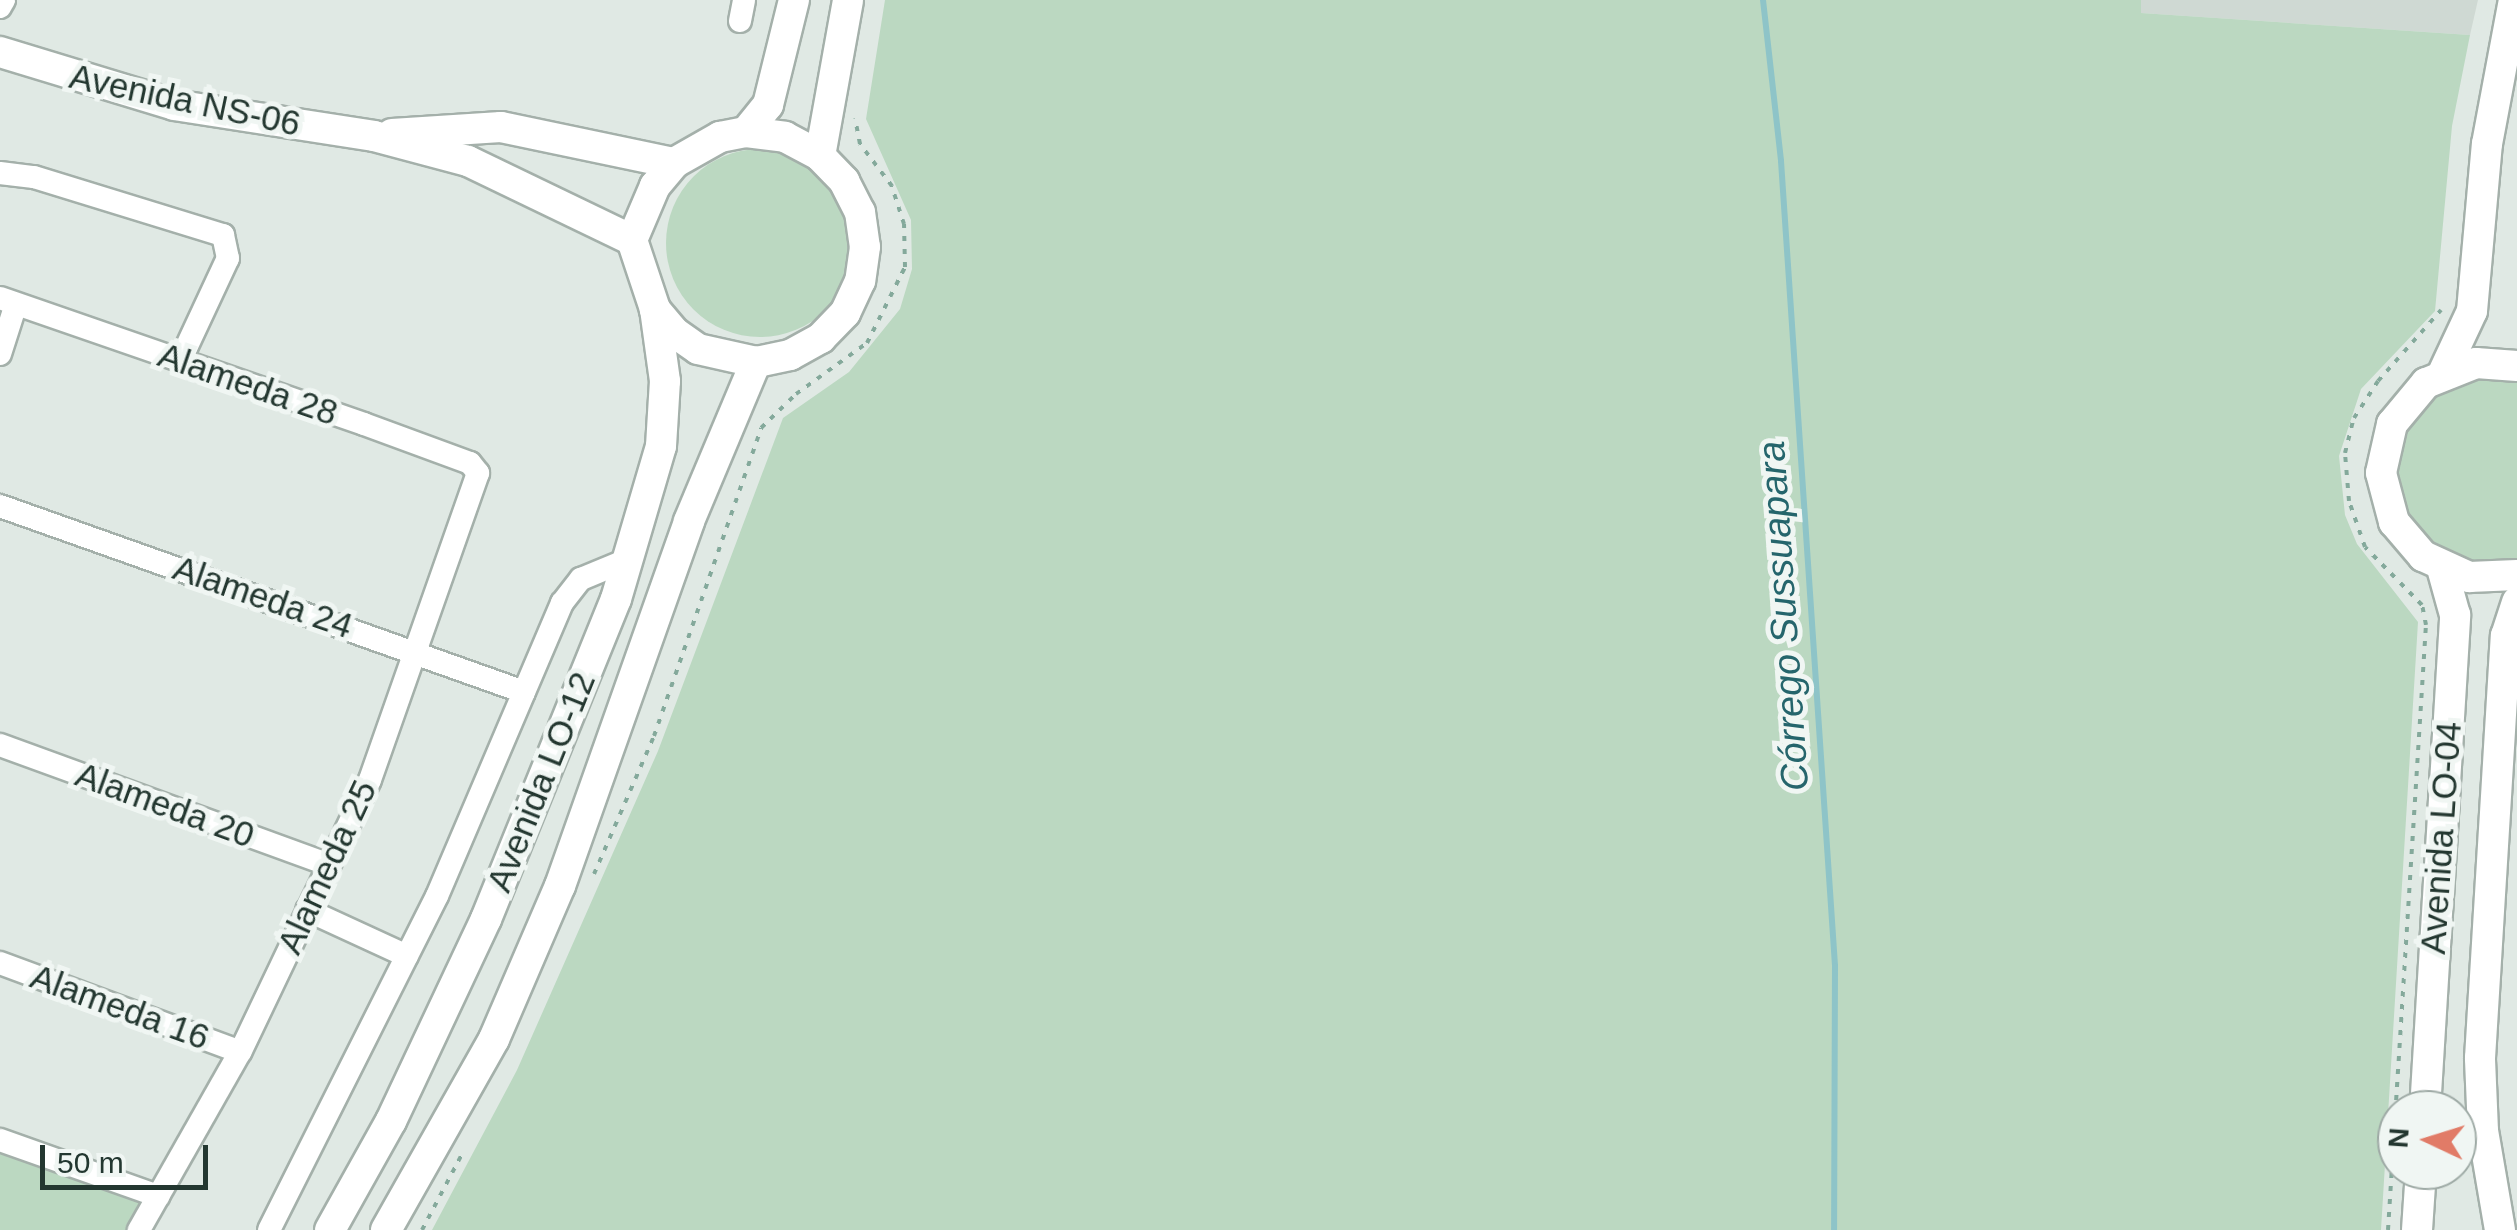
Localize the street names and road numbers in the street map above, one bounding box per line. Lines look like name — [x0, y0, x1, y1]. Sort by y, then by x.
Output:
street label: Avenida NS-06 — [66, 55, 304, 145]
street label: Alameda 28 — [153, 334, 343, 434]
street label: Alameda 24 — [168, 547, 358, 647]
street label: Avenida LO-12 — [478, 666, 604, 898]
street label: Avenida LO-04 — [2412, 720, 2470, 956]
street label: Alameda 20 — [70, 753, 260, 857]
street label: Alameda 25 — [268, 773, 386, 961]
street label: Alameda 16 — [25, 955, 215, 1059]

